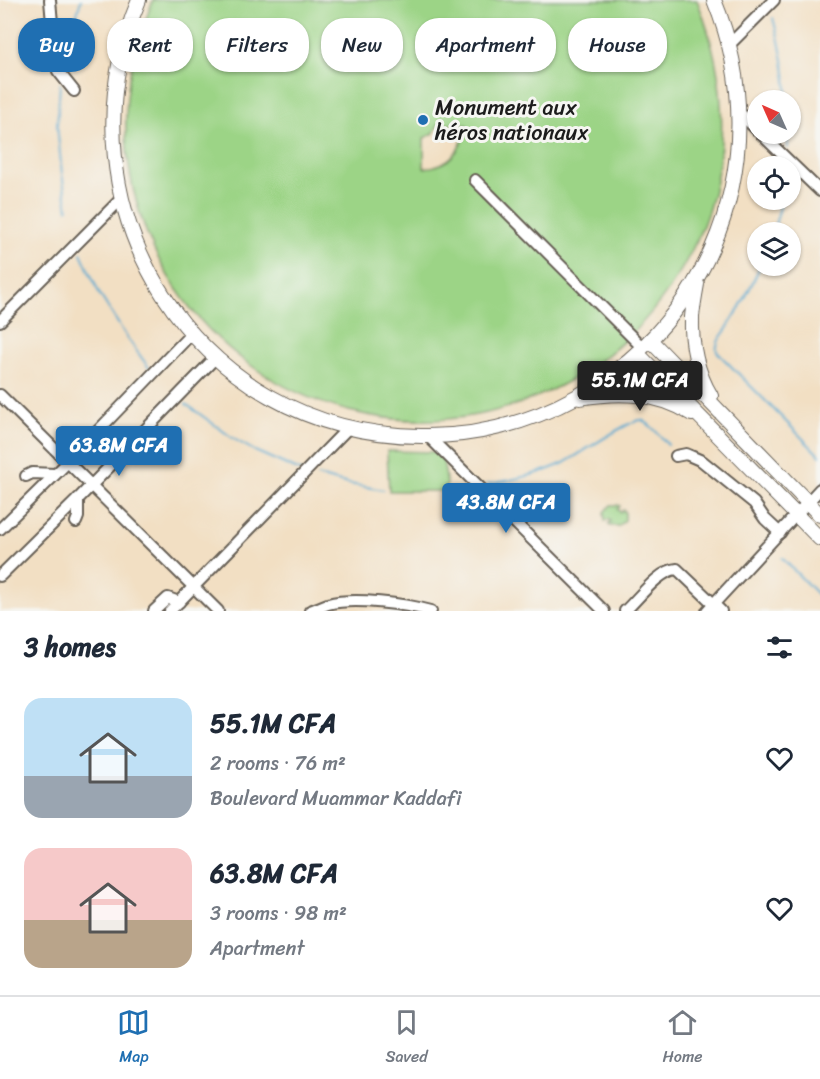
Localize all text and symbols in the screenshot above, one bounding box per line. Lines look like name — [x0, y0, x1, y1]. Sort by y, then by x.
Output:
chip: Buy — [18, 18, 95, 72]
chip: Rent — [107, 18, 193, 72]
chip: Filters — [205, 18, 309, 72]
chip: New — [321, 18, 403, 72]
chip: Apartment — [415, 18, 556, 72]
chip: House — [568, 18, 667, 72]
place label: Monument aux héros nationaux — [434, 88, 589, 152]
north arrow — [747, 90, 801, 144]
map controls — [747, 90, 801, 276]
marker: Monument aux héros nationaux — [416, 113, 430, 127]
button: locate — [747, 156, 801, 210]
button: layers — [747, 222, 801, 276]
pin: 55.1M CFA — [571, 361, 709, 412]
text: 55.1M CFA — [591, 363, 689, 398]
pin: 63.8M CFA — [50, 426, 188, 477]
text: 63.8M CFA — [70, 428, 168, 463]
pin: 43.8M CFA — [437, 483, 575, 534]
text: 43.8M CFA — [456, 485, 556, 520]
text: 3 homes — [24, 624, 116, 670]
icon: filters — [763, 631, 796, 664]
text: 55.1M CFA — [210, 700, 336, 746]
icon: home — [72, 722, 144, 794]
icon: heart — [763, 742, 796, 775]
text: 2 rooms · 76 m² — [210, 746, 346, 781]
text: Boulevard Muammar Kaddafi — [210, 781, 461, 816]
text: 63.8M CFA — [210, 850, 338, 896]
icon: home — [72, 872, 144, 944]
icon: heart — [763, 892, 796, 925]
text: 3 rooms · 98 m² — [210, 896, 347, 931]
text: Apartment — [210, 931, 304, 966]
tab: Map — [117, 1006, 150, 1071]
tab: Saved — [385, 1006, 428, 1071]
tab: Home — [663, 1006, 703, 1071]

